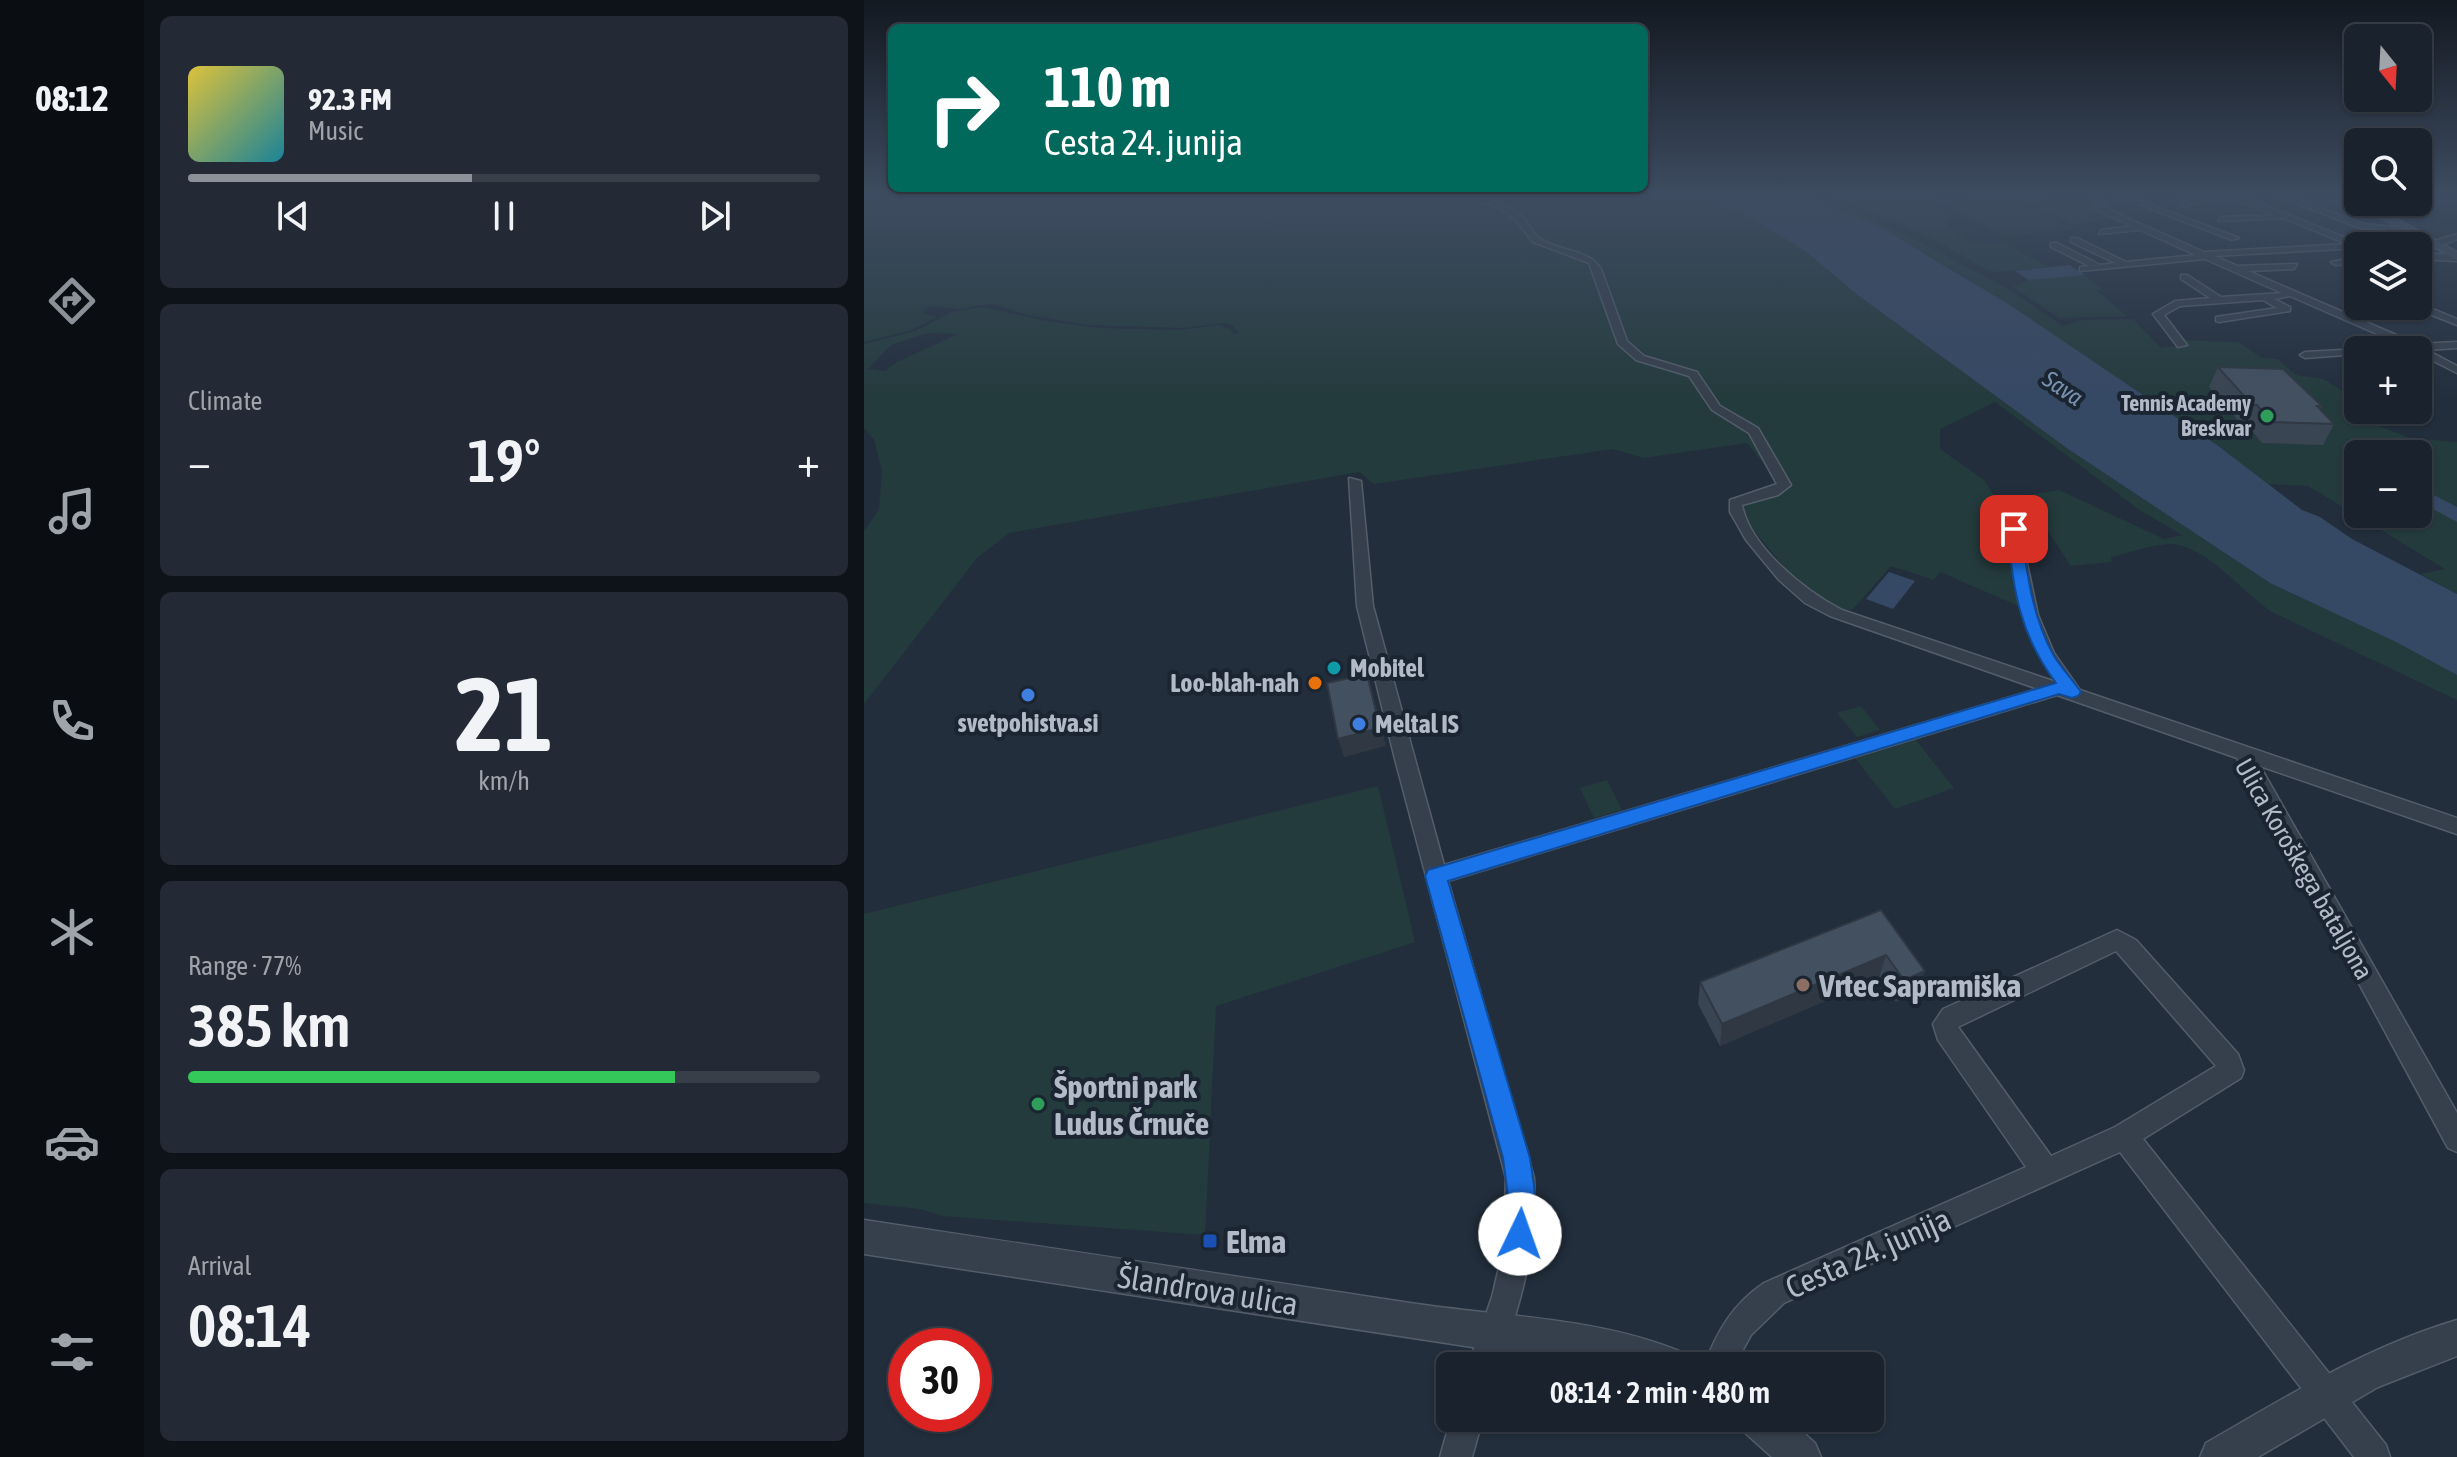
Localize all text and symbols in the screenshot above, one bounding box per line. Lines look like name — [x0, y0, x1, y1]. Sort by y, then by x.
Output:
north arrow — [2344, 24, 2432, 112]
map controls — [2344, 24, 2432, 528]
text: 110 m — [1044, 55, 1171, 119]
icon: right — [912, 56, 1016, 160]
text: 08:12 — [35, 77, 109, 119]
text: 92.3 FM — [308, 82, 392, 116]
text: Music — [308, 116, 363, 146]
text: Cesta 24. junija — [1044, 121, 1243, 163]
button: search — [2344, 128, 2432, 216]
icon: previous — [271, 194, 315, 238]
icon: pause — [482, 194, 526, 238]
icon: next — [693, 194, 737, 238]
button: layers — [2344, 232, 2432, 320]
icon: directions — [44, 273, 100, 329]
button: + — [2344, 336, 2432, 424]
water label: Sava — [2037, 364, 2088, 411]
text: Climate — [188, 386, 262, 416]
place label: Tennis Academy Breskvar — [2121, 390, 2252, 441]
marker: Tennis Academy Breskvar — [2258, 407, 2276, 425]
text: 19° — [468, 426, 540, 495]
text: − — [188, 436, 211, 486]
text: + — [797, 436, 820, 486]
button: − — [2344, 440, 2432, 528]
icon: music — [44, 483, 100, 539]
pin — [1980, 495, 2048, 563]
icon: arrive — [1992, 507, 2036, 551]
place label: Mobitel — [1350, 653, 1425, 683]
text: 21 — [455, 654, 553, 773]
marker: Mobitel — [1325, 659, 1343, 677]
place label: Loo-blah-nah — [1170, 668, 1299, 698]
marker: Loo-blah-nah — [1306, 674, 1324, 692]
marker: svetpohistva.si — [1019, 686, 1037, 704]
icon: phone — [44, 693, 100, 749]
place label: svetpohistva.si — [957, 708, 1099, 738]
place label: Meltal IS — [1375, 709, 1459, 739]
marker: Meltal IS — [1350, 715, 1368, 733]
street label: Ulica Koroškega bataljona — [2229, 753, 2379, 985]
text: km/h — [478, 766, 530, 796]
icon: climate — [44, 904, 100, 960]
text: Range · 77% — [188, 951, 301, 981]
place label: Vrtec Sapramiška — [1818, 967, 2021, 1004]
marker: Vrtec Sapramiška — [1794, 976, 1812, 994]
text: 385 km — [188, 991, 350, 1060]
place label: Športni park Ludus Črnuče — [1054, 1068, 1209, 1142]
marker: Športni park Ludus Črnuče — [1029, 1095, 1047, 1113]
icon: car — [44, 1114, 100, 1170]
position arrow — [1478, 1192, 1562, 1276]
street label: Cesta 24. junija — [1780, 1200, 1956, 1306]
place label: Elma — [1226, 1223, 1286, 1260]
marker: Elma — [1201, 1232, 1219, 1250]
text: Arrival — [188, 1251, 252, 1281]
street label: Šlandrova ulica — [1115, 1258, 1301, 1322]
text: 08:14 — [188, 1291, 311, 1360]
icon: filters — [44, 1324, 100, 1380]
speed limit sign: 30 — [888, 1328, 992, 1432]
text: 08:14 · 2 min · 480 m — [1550, 1375, 1770, 1409]

